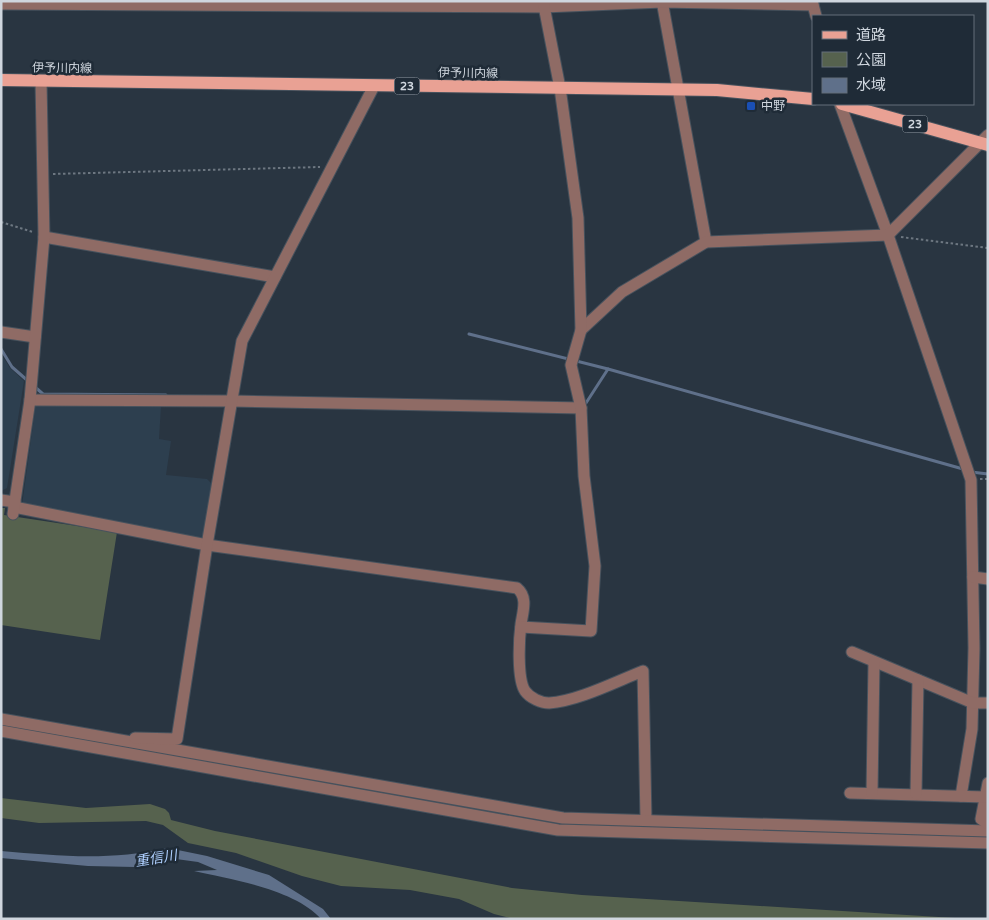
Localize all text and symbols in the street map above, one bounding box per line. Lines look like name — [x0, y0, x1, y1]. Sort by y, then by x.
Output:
legend — [812, 15, 974, 105]
text: 道路 — [856, 26, 886, 44]
text: 公園 — [856, 51, 886, 69]
street label: 伊予川内線 — [32, 60, 92, 76]
street label: 伊予川内線 — [438, 65, 498, 81]
text: 水域 — [856, 76, 886, 94]
road number: 23 — [394, 78, 420, 94]
place label: 中野 — [761, 99, 785, 113]
marker: 中野 — [745, 100, 757, 112]
road number: 23 — [902, 116, 928, 132]
water label: 重信川 — [134, 847, 180, 870]

